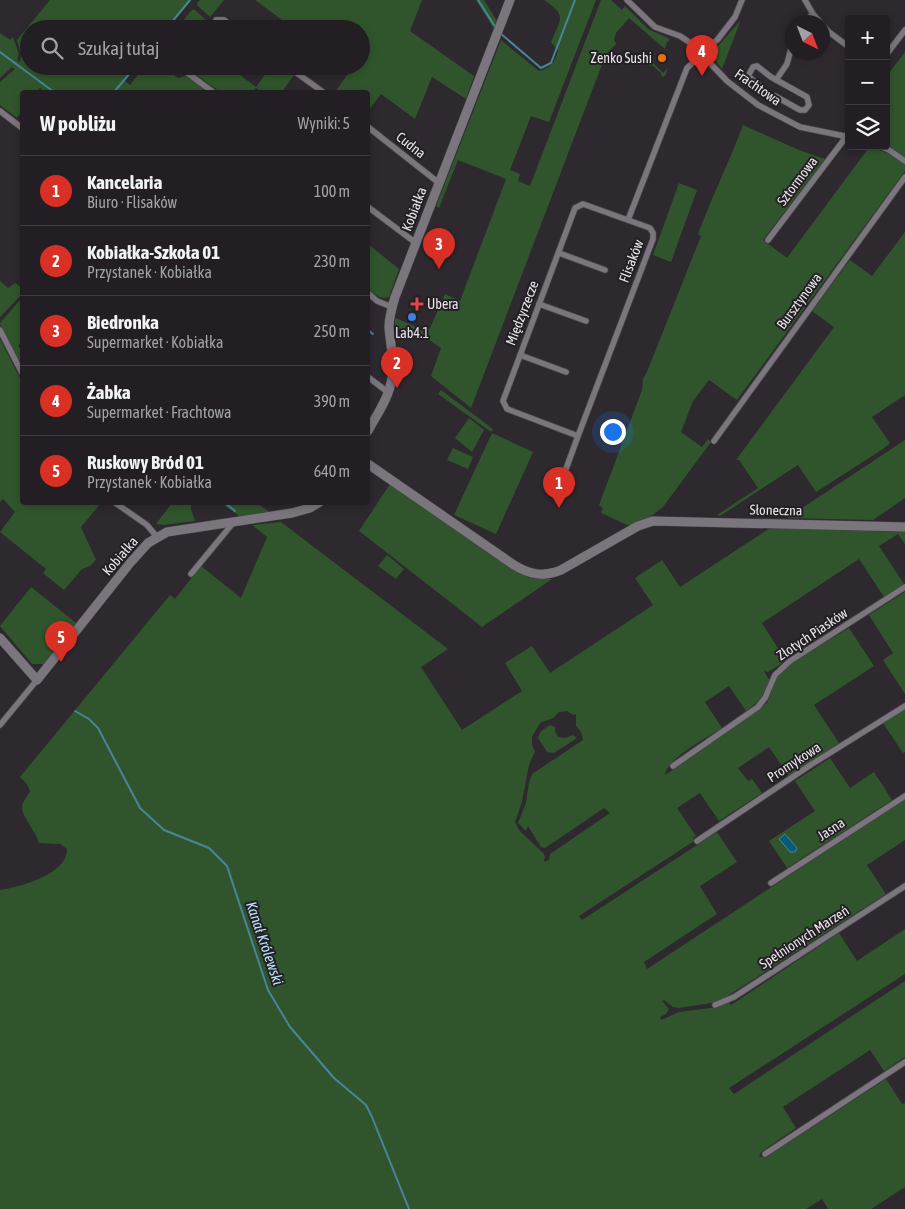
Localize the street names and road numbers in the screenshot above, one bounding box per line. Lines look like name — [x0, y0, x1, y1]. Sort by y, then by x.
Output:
street label: Frachtowa — [732, 65, 784, 109]
street label: Cudna — [393, 129, 429, 161]
street label: Sztormowa — [774, 154, 820, 208]
street label: Kobiałka — [398, 185, 430, 233]
street label: Flisaków — [616, 237, 647, 285]
street label: Bursztynowa — [773, 270, 825, 332]
street label: Międzyrzecze — [502, 278, 542, 348]
street label: Słoneczna — [750, 502, 802, 518]
street label: Kobiałka — [99, 533, 141, 579]
street label: Złotych Piasków — [774, 604, 851, 664]
street label: Promykowa — [764, 739, 824, 785]
street label: Jasna — [814, 814, 848, 844]
street label: Spełnionych Marzeń — [756, 902, 852, 972]

